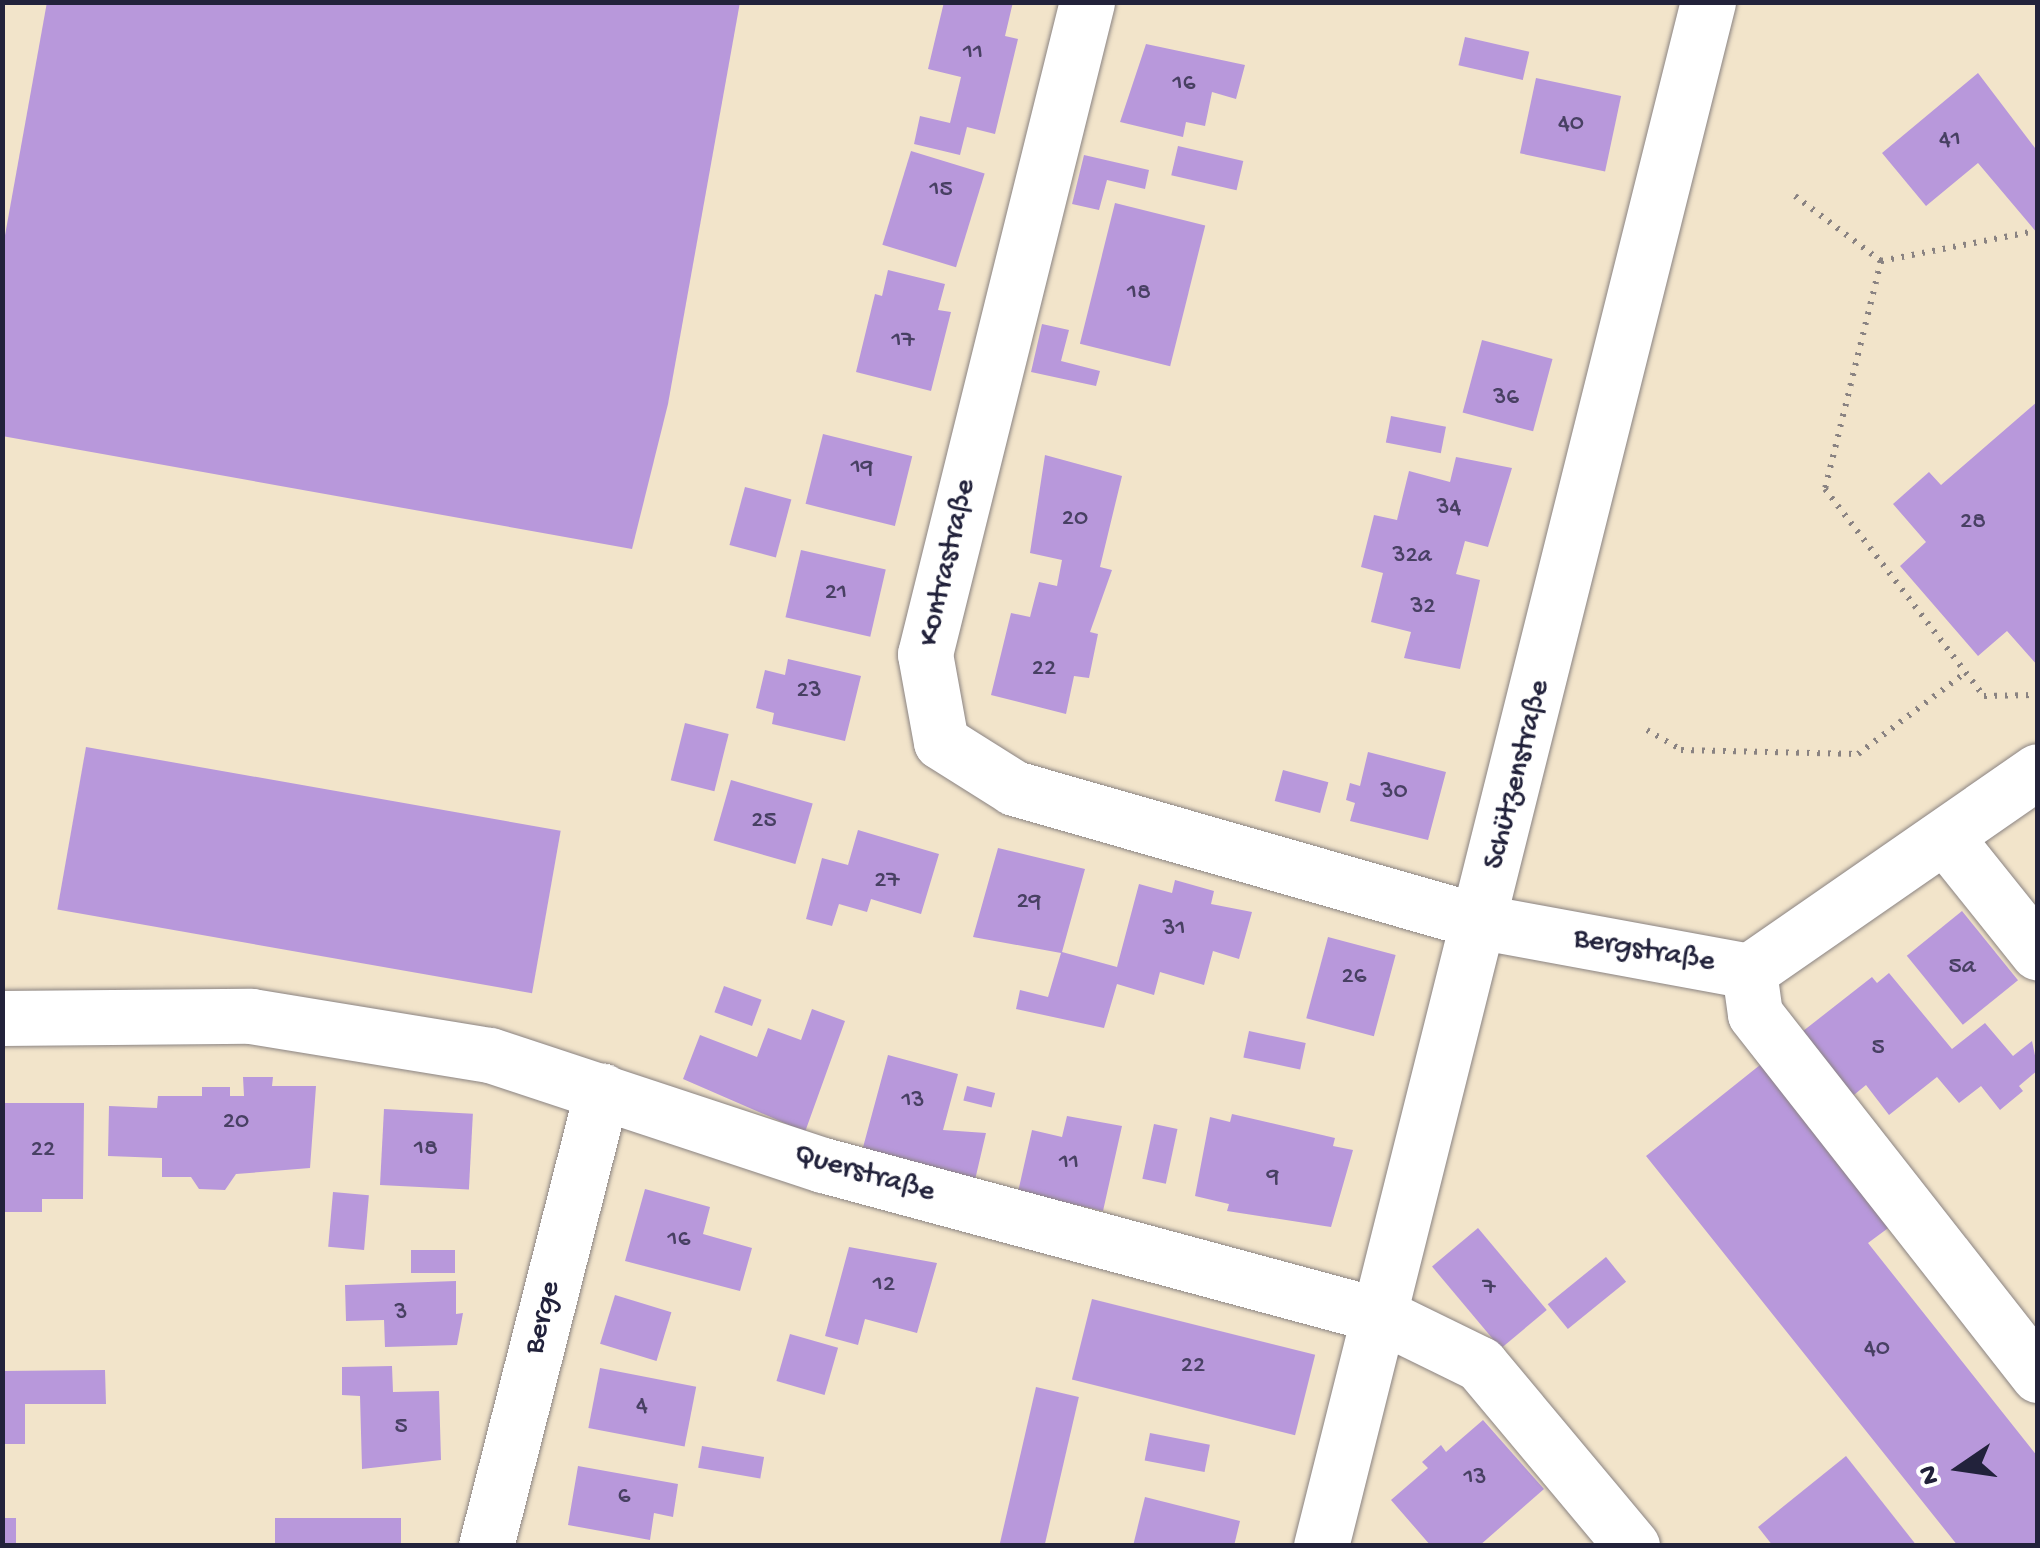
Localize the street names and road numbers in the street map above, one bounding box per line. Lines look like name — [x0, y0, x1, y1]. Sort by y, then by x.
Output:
street label: Kontrastraße — [912, 476, 986, 650]
street label: Schützenstraße — [1478, 677, 1560, 873]
street label: Bergstraße — [1571, 922, 1717, 982]
street label: Querstraße — [790, 1138, 938, 1212]
street label: Berge — [518, 1278, 570, 1358]

